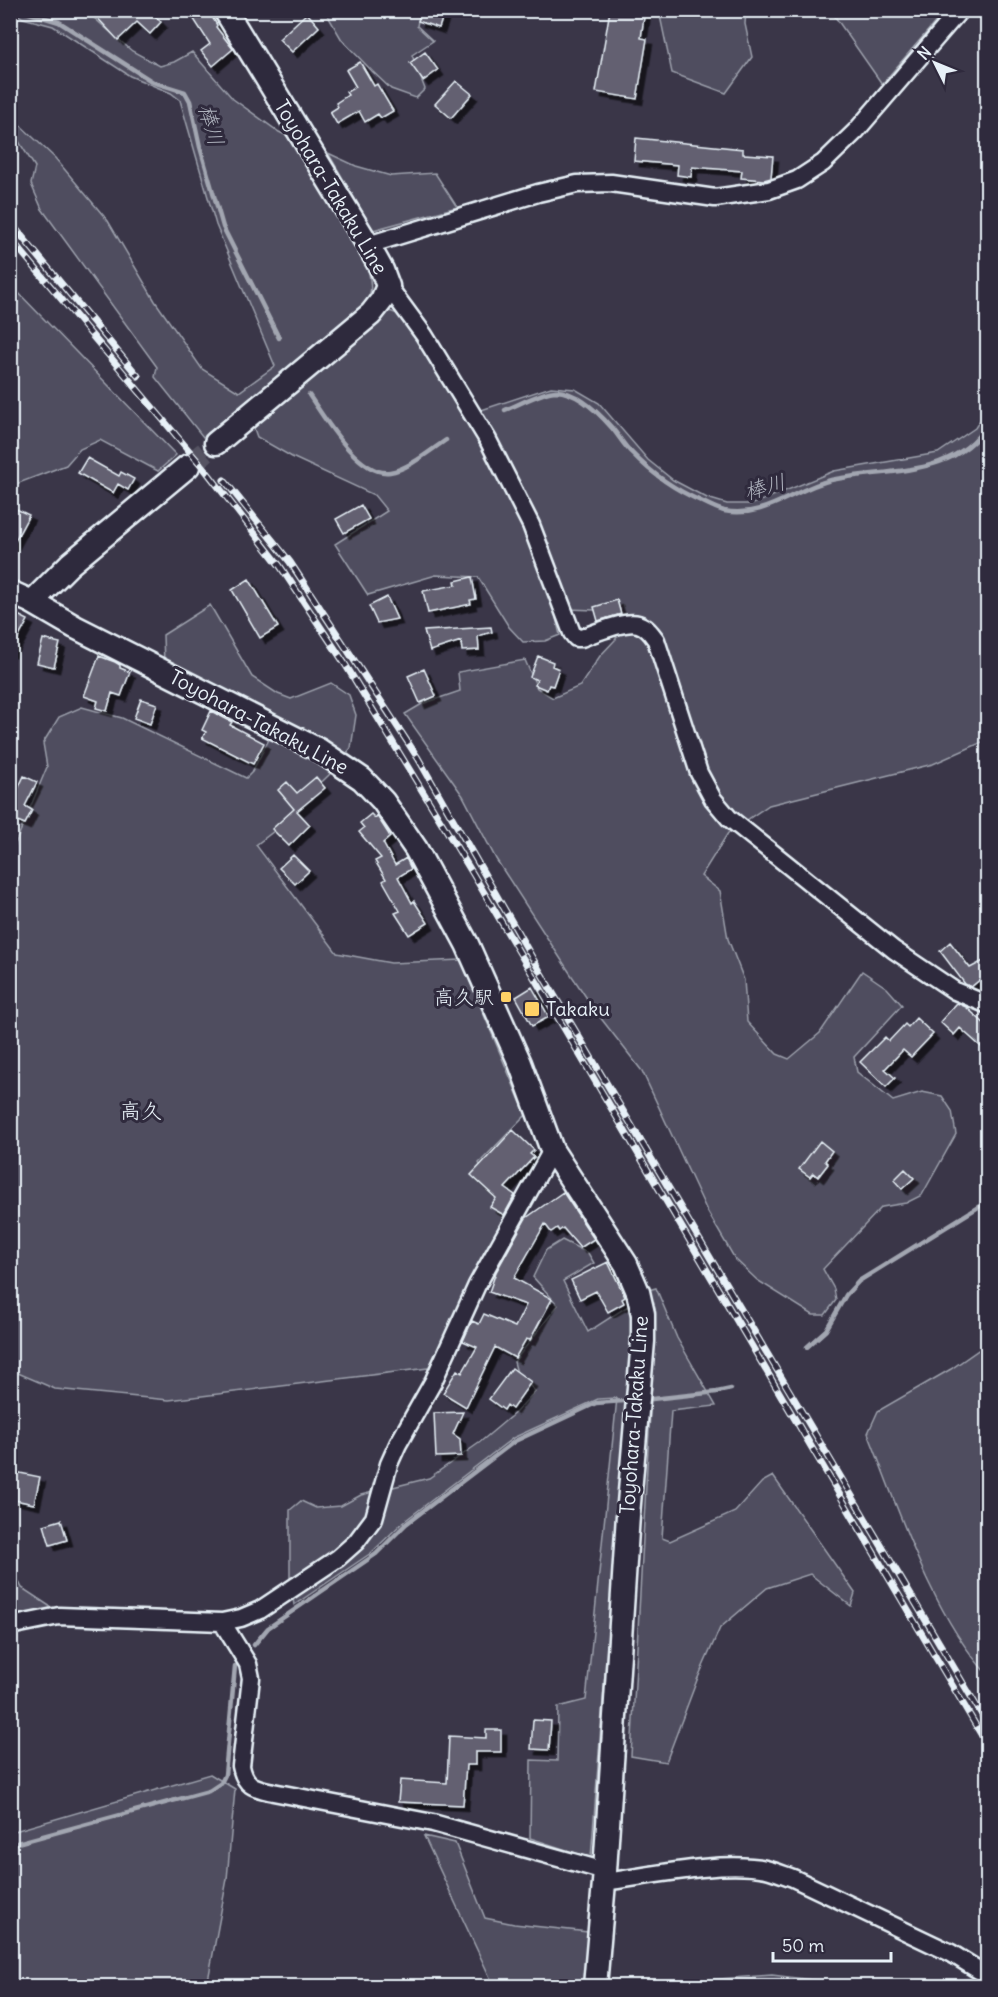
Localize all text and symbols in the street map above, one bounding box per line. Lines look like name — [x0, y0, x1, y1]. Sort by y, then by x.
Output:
north arrow — [905, 33, 965, 93]
text: N — [913, 42, 935, 64]
street label: Toyohara-Takaku Line — [269, 95, 393, 278]
water label: 棒川 — [193, 101, 230, 149]
water label: 棒川 — [741, 468, 789, 505]
street label: Toyohara-Takaku Line — [166, 664, 353, 779]
place label: 高久駅 — [434, 984, 494, 1009]
marker: 高久駅 — [499, 990, 513, 1004]
place label: Takaku — [546, 996, 610, 1021]
marker: Takaku — [523, 1000, 541, 1018]
district label: 高久 — [120, 1097, 162, 1124]
street label: Toyohara-Takaku Line — [614, 1315, 653, 1515]
scale bar — [773, 1925, 892, 1963]
text: 50 m — [782, 1934, 824, 1957]

